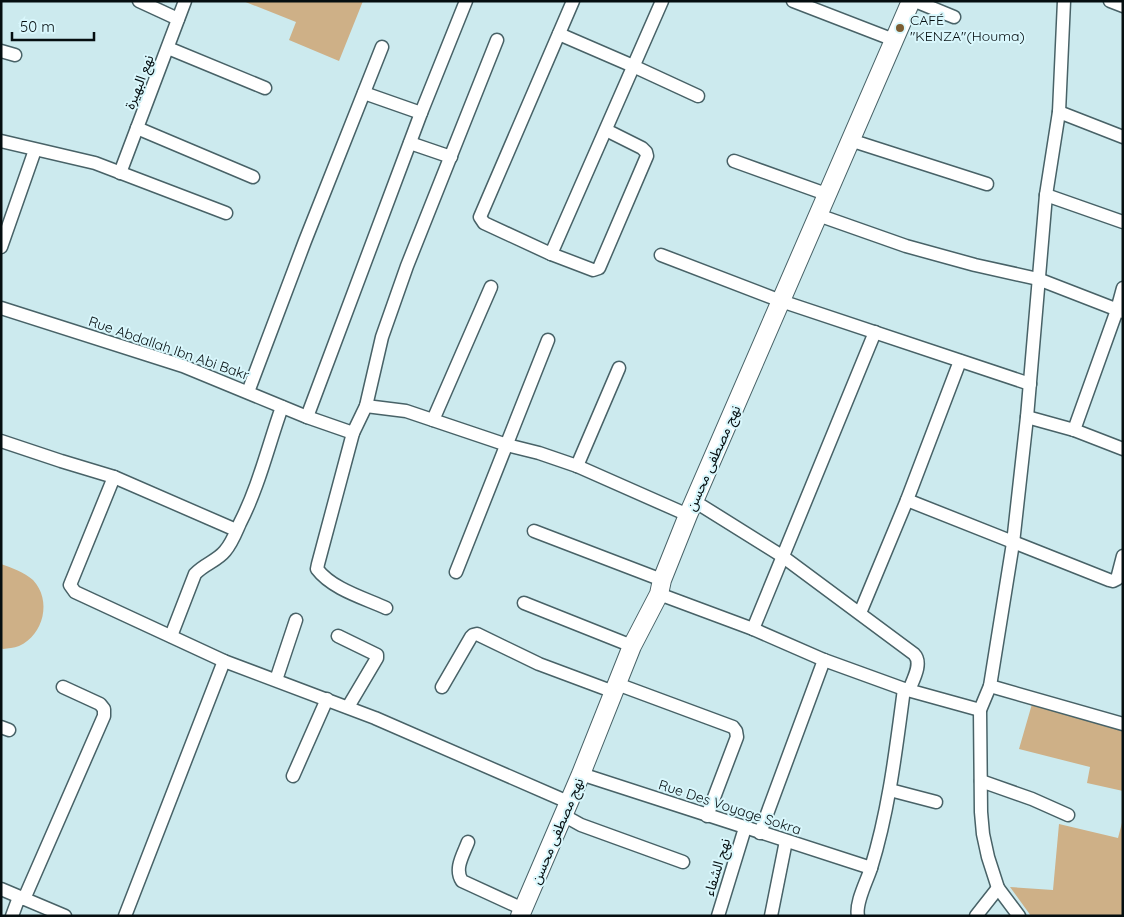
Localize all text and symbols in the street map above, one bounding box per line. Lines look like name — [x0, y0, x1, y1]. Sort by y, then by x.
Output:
scale bar — [12, 10, 95, 42]
place label: CAFÉ "KENZA"(Houma) — [910, 11, 1025, 45]
text: 50 m — [20, 17, 55, 36]
marker: CAFÉ "KENZA"(Houma) — [894, 22, 906, 34]
street label: نهع البهيرة — [120, 52, 160, 112]
street label: Rue Abdallah Ibn Abi Bakr — [86, 312, 252, 384]
street label: نهج مصطفى محسن — [682, 402, 746, 514]
street label: نهج مصطفى محسن — [526, 775, 589, 888]
street label: Rue Des Voyage Sokra — [656, 775, 804, 839]
street label: نهج الشفاء — [700, 836, 736, 899]

